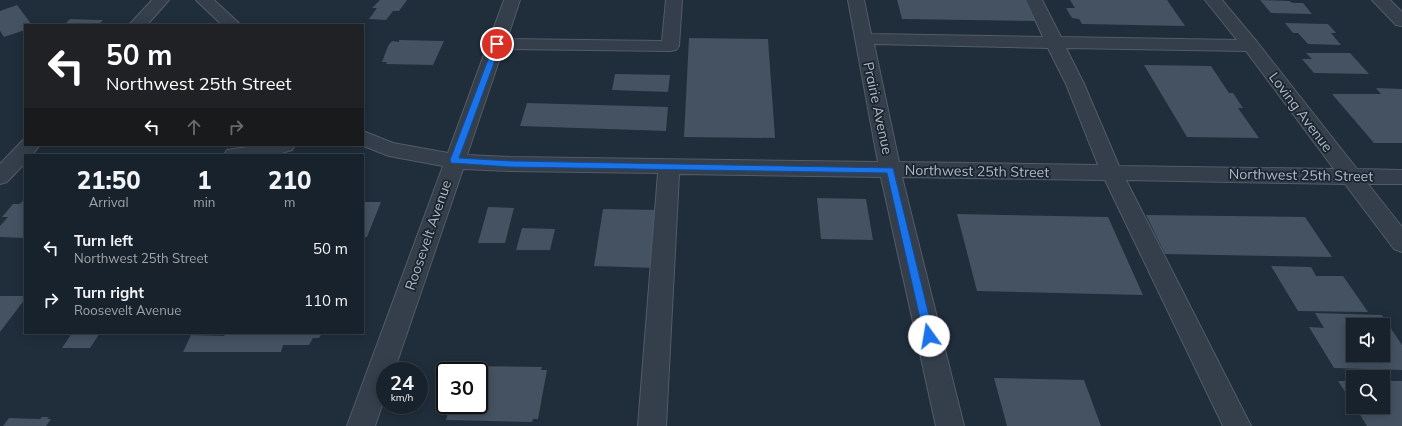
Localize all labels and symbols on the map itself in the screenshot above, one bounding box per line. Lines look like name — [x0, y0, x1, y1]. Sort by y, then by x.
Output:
pin — [480, 27, 514, 61]
street label: Prairie Avenue — [859, 60, 897, 156]
street label: Loving Avenue — [1265, 69, 1337, 155]
street label: Northwest 25th Street — [905, 161, 1049, 181]
street label: Northwest 25th Street — [1229, 165, 1373, 185]
street label: Roosevelt Avenue — [401, 177, 455, 293]
position arrow — [908, 315, 950, 357]
speed limit sign: 30 — [436, 362, 488, 414]

